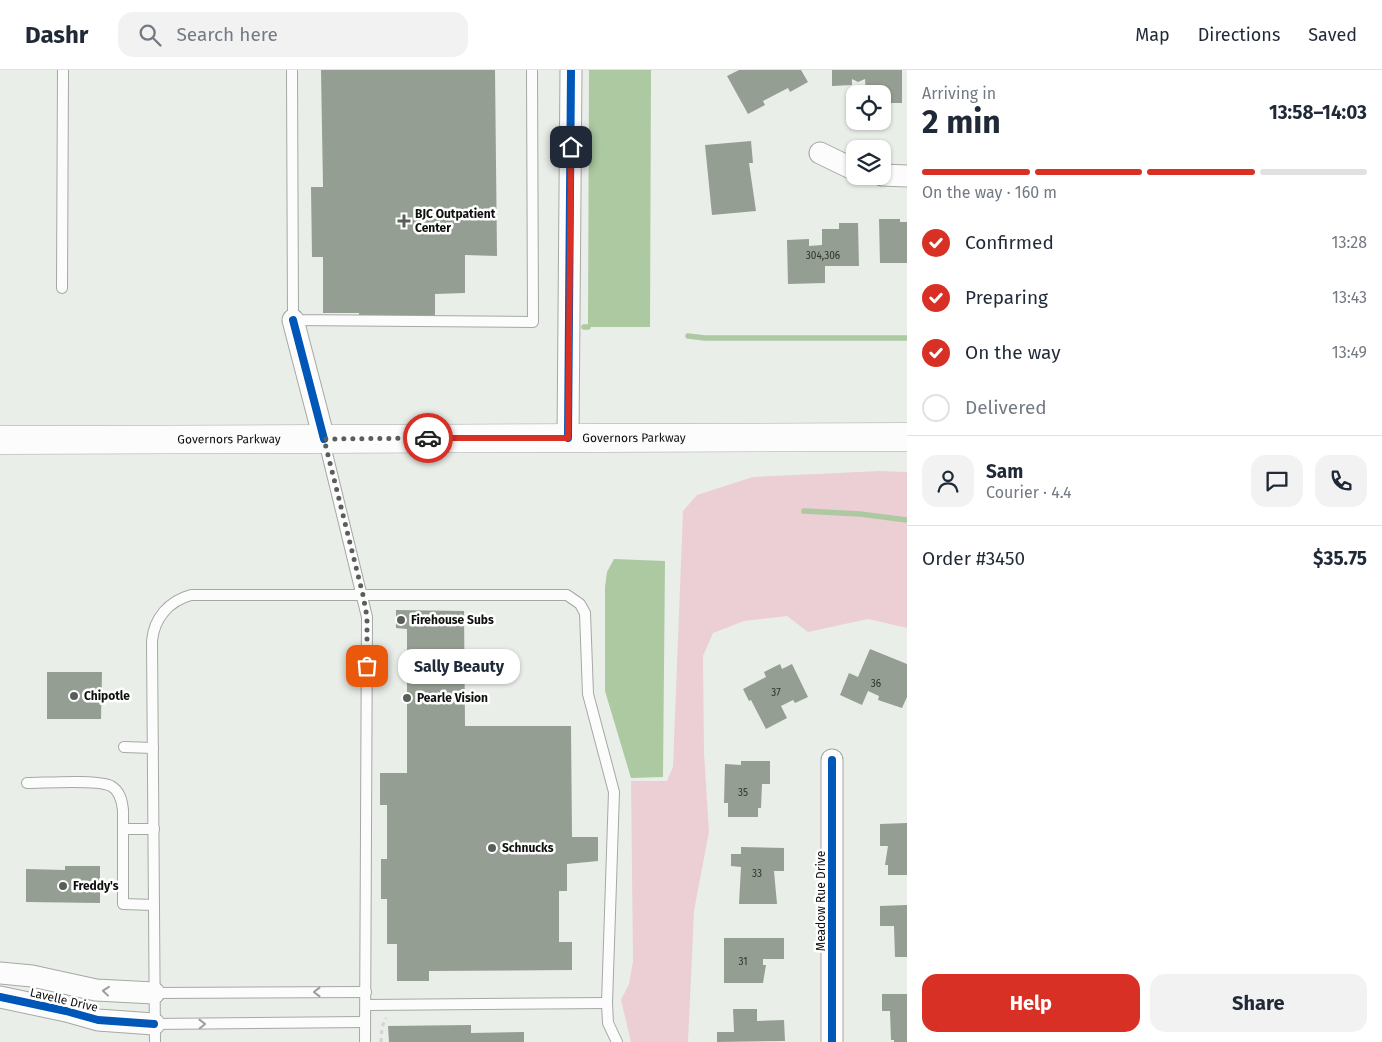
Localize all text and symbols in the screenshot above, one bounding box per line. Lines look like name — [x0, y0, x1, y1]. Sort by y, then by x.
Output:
search box — [118, 12, 468, 57]
text: Dashr — [25, 21, 88, 49]
icon: search — [136, 21, 164, 49]
text: Search here — [176, 23, 278, 46]
text: Map — [1135, 24, 1170, 46]
text: Directions — [1198, 24, 1280, 46]
text: Saved — [1308, 24, 1357, 46]
text: Arriving in — [922, 84, 996, 103]
map controls — [846, 85, 891, 185]
button: locate — [846, 85, 891, 130]
text: 13:58–14:03 — [1269, 101, 1367, 124]
text: 2 min — [922, 103, 1001, 141]
pin — [550, 126, 592, 168]
icon: home — [557, 133, 585, 161]
button: layers — [846, 140, 891, 185]
text: On the way · 160 m — [922, 183, 1057, 202]
place label: BJC Outpatient Center — [415, 207, 496, 235]
marker: BJC Outpatient Center — [397, 214, 411, 228]
icon: check — [922, 229, 950, 257]
text: Confirmed — [965, 231, 1054, 254]
text: 13:28 — [1332, 233, 1367, 252]
house number: 304,306 — [806, 250, 840, 262]
icon: check — [922, 284, 950, 312]
text: Preparing — [965, 286, 1048, 309]
text: 13:43 — [1332, 288, 1367, 307]
icon: check — [922, 339, 950, 367]
text: On the way — [965, 341, 1061, 364]
text: 13:49 — [1332, 343, 1367, 362]
text: Delivered — [965, 396, 1047, 419]
courier — [403, 413, 453, 463]
icon: car — [414, 424, 442, 452]
street label: Governors Parkway — [582, 431, 686, 445]
street label: Governors Parkway — [177, 432, 281, 446]
button: person — [922, 455, 974, 507]
button: chat — [1251, 455, 1303, 507]
button: phone — [1315, 455, 1367, 507]
text: Sam — [986, 460, 1023, 483]
text: Courier · 4.4 — [986, 483, 1072, 502]
text: Order #3450 — [922, 547, 1025, 570]
text: $35.75 — [1313, 547, 1367, 570]
place label: Firehouse Subs — [411, 613, 494, 627]
marker: Firehouse Subs — [395, 614, 407, 626]
pin — [346, 645, 388, 687]
callout: Sally Beauty — [397, 648, 520, 684]
icon: bag — [353, 652, 381, 680]
text: Sally Beauty — [414, 657, 504, 676]
house number: 36 — [871, 678, 881, 690]
house number: 37 — [771, 687, 781, 699]
place label: Chipotle — [84, 689, 130, 703]
marker: Chipotle — [68, 690, 80, 702]
place label: Pearle Vision — [417, 691, 488, 705]
marker: Pearle Vision — [401, 692, 413, 704]
house number: 35 — [738, 787, 748, 799]
place label: Schnucks — [502, 841, 554, 855]
marker: Schnucks — [486, 842, 498, 854]
street label: Meadow Rue Drive — [814, 851, 828, 951]
house number: 33 — [752, 868, 762, 880]
place label: Freddy's — [73, 879, 119, 893]
marker: Freddy's — [57, 880, 69, 892]
house number: 31 — [738, 956, 748, 968]
button: Help — [922, 974, 1140, 1032]
button: Share — [1150, 974, 1367, 1032]
street label: Lavelle Drive — [29, 985, 99, 1015]
one-way arrow — [101, 986, 109, 997]
one-way arrow — [313, 987, 321, 997]
one-way arrow — [199, 1019, 207, 1029]

